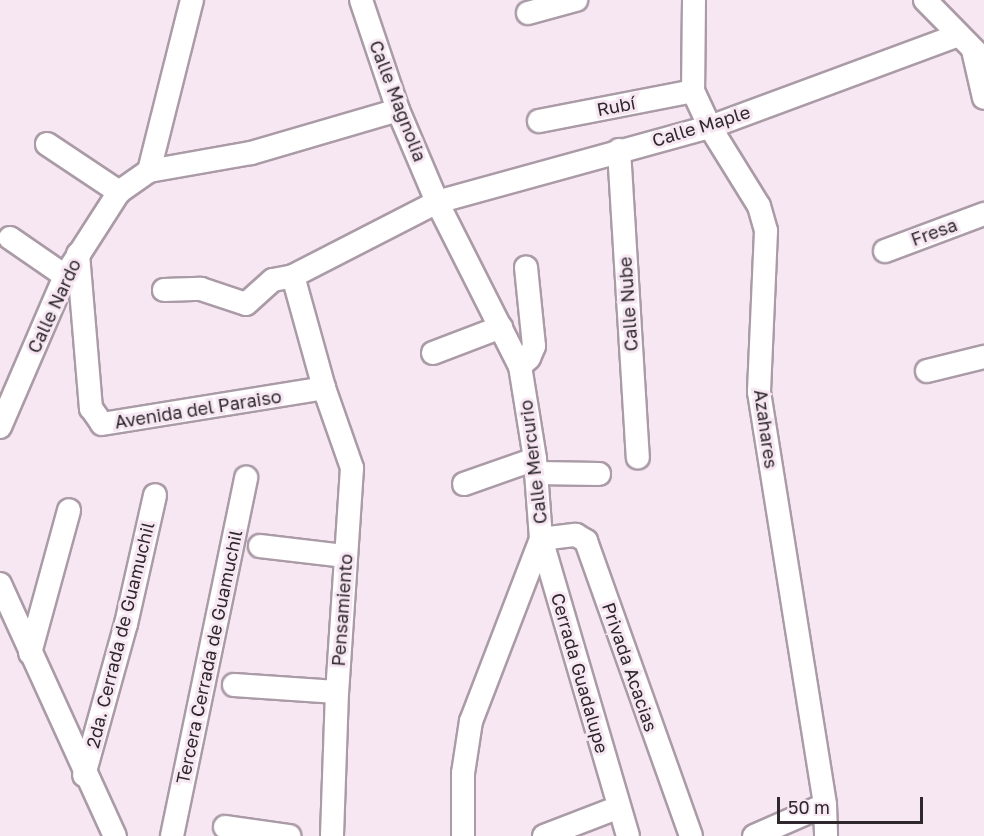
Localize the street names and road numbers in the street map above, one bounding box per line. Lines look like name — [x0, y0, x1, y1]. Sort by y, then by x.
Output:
street label: Calle Magnolia — [365, 37, 431, 165]
street label: Rubí — [595, 92, 637, 120]
street label: Calle Maple — [649, 101, 753, 151]
street label: Fresa — [908, 214, 960, 250]
street label: Calle Nardo — [23, 256, 85, 356]
street label: Calle Nube — [614, 256, 642, 352]
street label: Avenida del Paraiso — [113, 385, 283, 433]
street label: Azahares — [750, 388, 782, 470]
street label: Calle Mercurio — [515, 399, 551, 525]
street label: 2da. Cerrada de Guamuchil — [81, 520, 159, 750]
street label: Tercera Cerrada de Guamuchil — [172, 528, 246, 786]
street label: Pensamiento — [327, 553, 357, 667]
street label: Cerrada Guadalupe — [547, 590, 613, 756]
street label: Privada Acacias — [598, 600, 662, 734]

